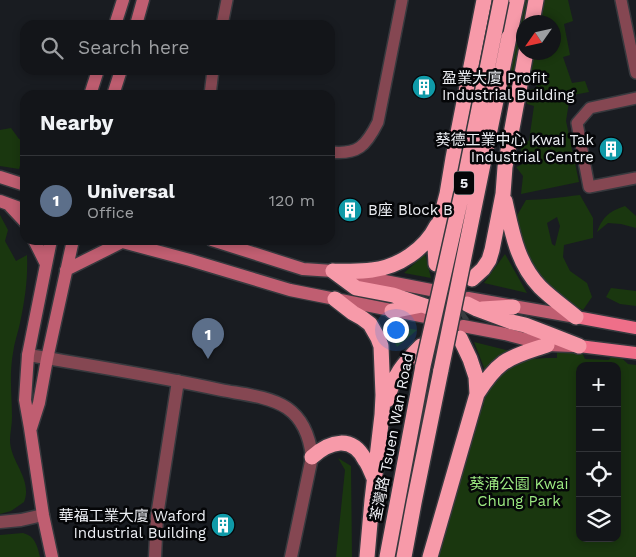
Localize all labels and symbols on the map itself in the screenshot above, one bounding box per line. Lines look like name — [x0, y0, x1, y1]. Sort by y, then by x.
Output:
north arrow — [516, 15, 561, 60]
place label: 盈業大廈 Profit Industrial Building — [442, 69, 575, 104]
building icon: 盈業大廈 Profit Industrial Building — [411, 74, 437, 100]
place label: 葵德工業中心 Kwai Tak Industrial Centre — [436, 131, 594, 166]
building icon: 葵德工業中心 Kwai Tak Industrial Centre — [598, 136, 624, 162]
road number: 5 — [454, 172, 474, 194]
building icon: B座 Block B — [337, 197, 363, 223]
place label: B座 Block B — [368, 201, 453, 219]
your location — [383, 317, 409, 343]
pin: 1 — [192, 318, 224, 359]
street label: 荃灣路 Tsuen Wan Road — [367, 351, 417, 523]
park label: 葵涌公園 Kwai Chung Park — [469, 475, 569, 510]
place label: 華福工業大廈 Waford Industrial Building — [59, 507, 206, 542]
building icon: 華福工業大廈 Waford Industrial Building — [210, 512, 236, 538]

